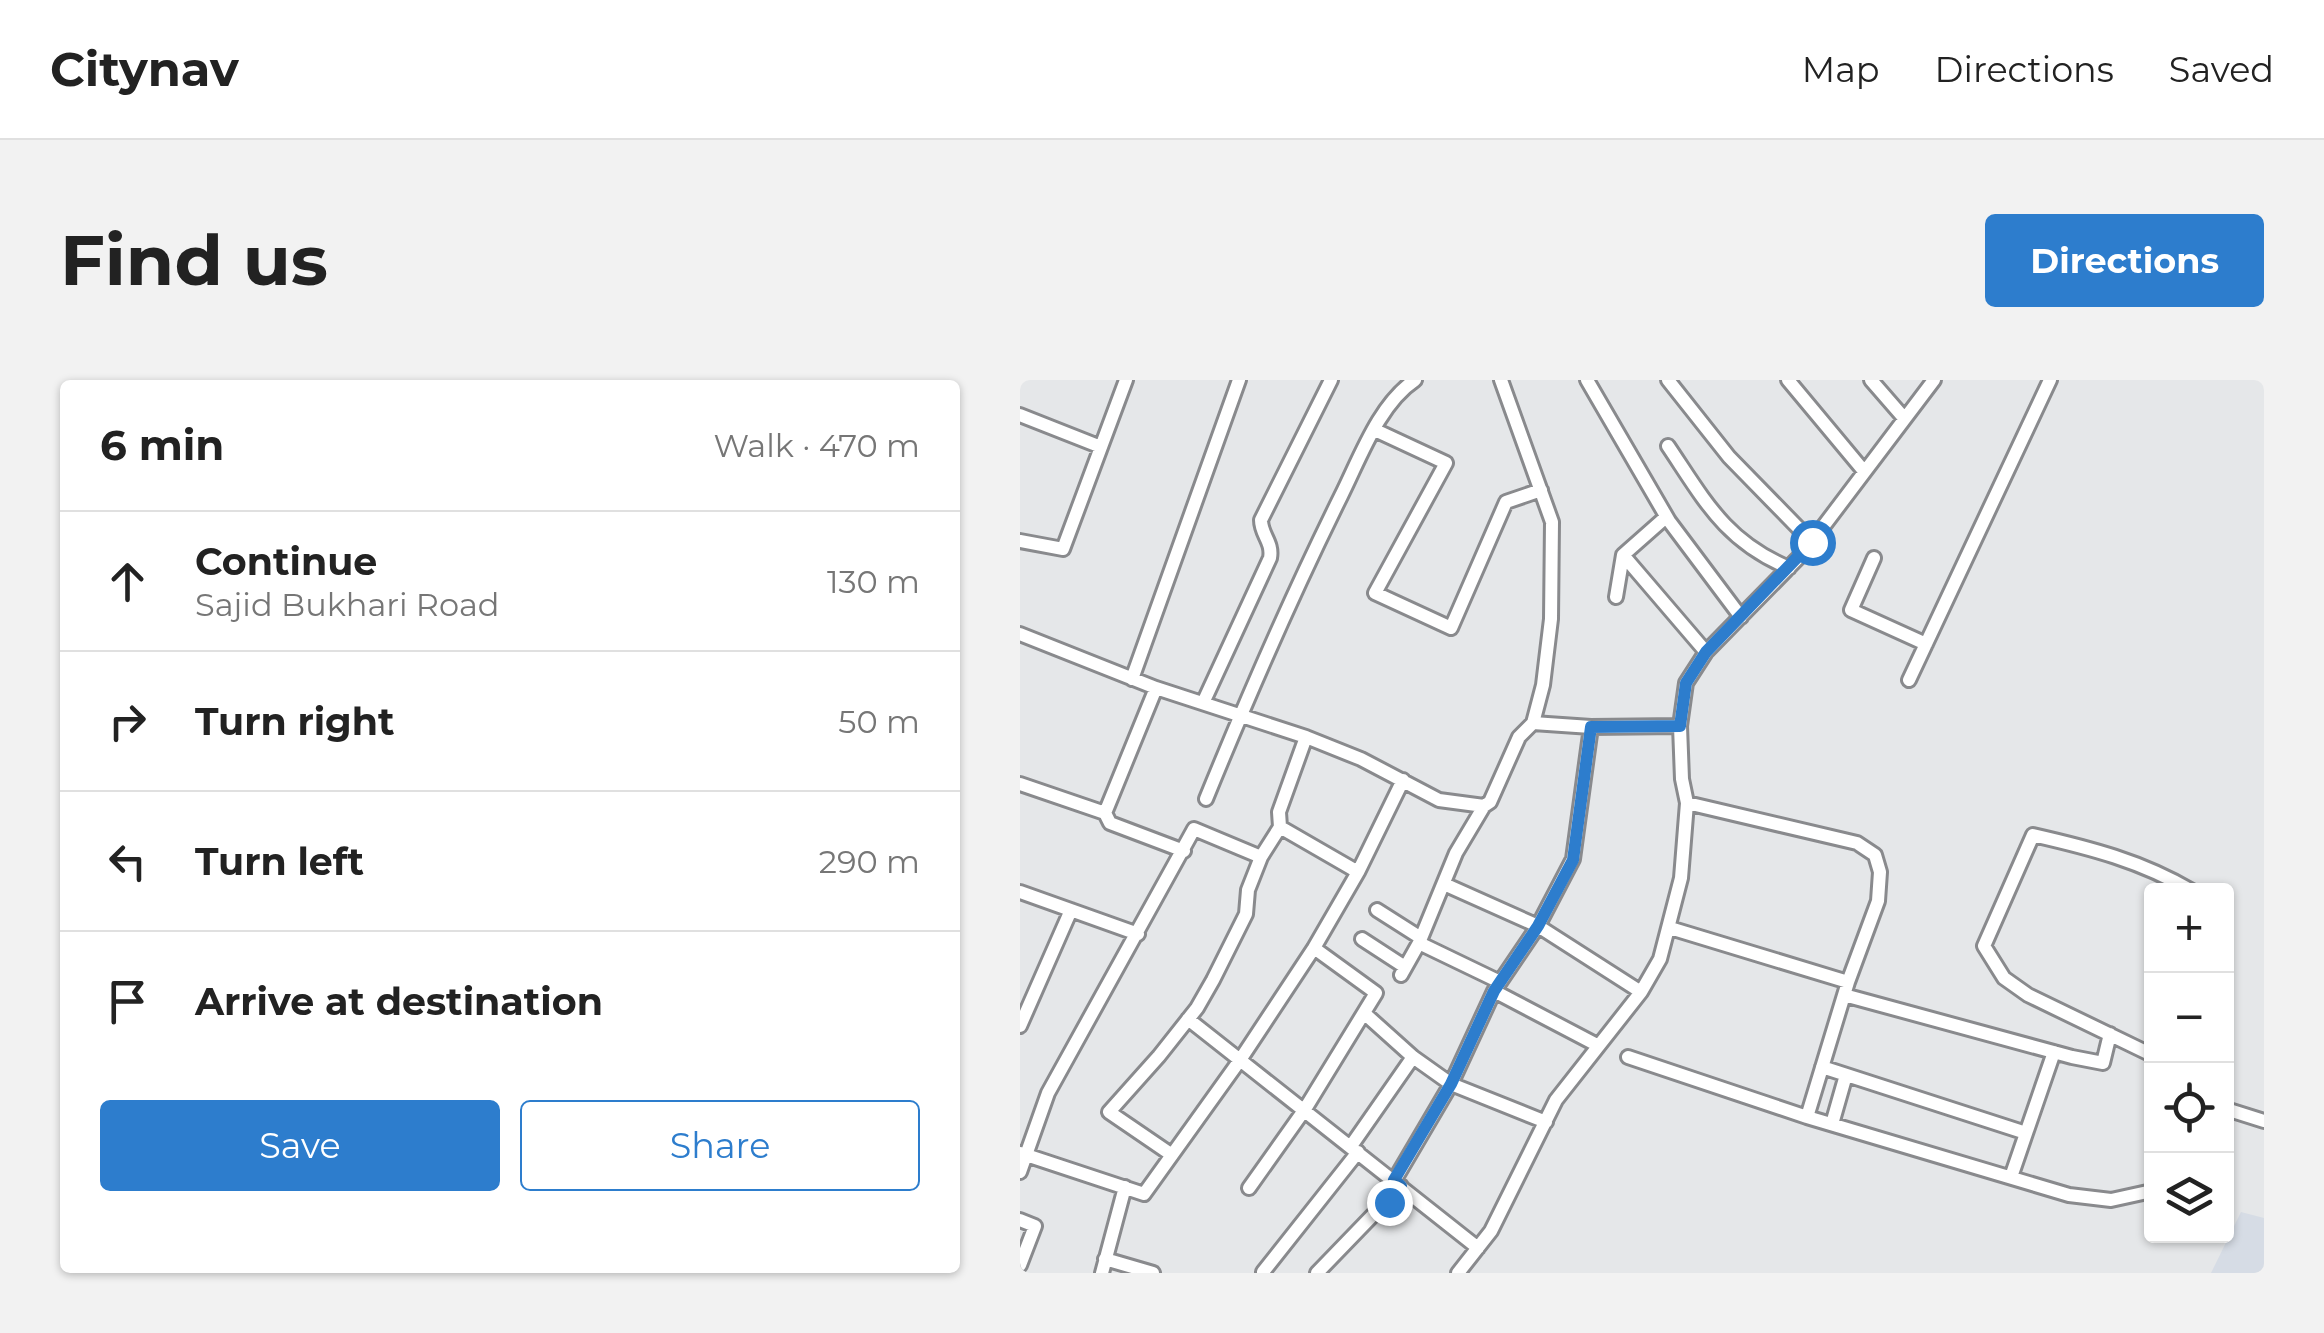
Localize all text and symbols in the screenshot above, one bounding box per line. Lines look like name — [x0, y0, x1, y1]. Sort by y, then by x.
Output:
text: Citynav — [50, 40, 239, 98]
text: Map — [1802, 48, 1880, 91]
text: Directions — [1935, 48, 2114, 91]
text: Saved — [2169, 48, 2274, 91]
button: Directions — [1985, 214, 2264, 307]
text: Find us — [60, 217, 328, 303]
text: 6 min — [100, 419, 224, 471]
text: Walk · 470 m — [713, 426, 920, 465]
route start — [1790, 520, 1836, 566]
text: Continue — [195, 538, 377, 585]
icon: ahead — [100, 554, 155, 609]
text: 130 m — [827, 562, 920, 601]
text: Sajid Bukhari Road — [195, 585, 500, 624]
icon: right — [100, 694, 155, 749]
text: Turn right — [195, 698, 394, 745]
text: 50 m — [838, 702, 920, 741]
icon: left — [100, 834, 155, 889]
text: Turn left — [195, 838, 364, 885]
text: 290 m — [819, 842, 920, 881]
map controls — [2144, 883, 2234, 1243]
button: + — [2144, 883, 2234, 973]
button: − — [2144, 973, 2234, 1063]
icon: arrive — [100, 974, 155, 1029]
text: Arrive at destination — [195, 978, 603, 1025]
button: locate — [2144, 1063, 2234, 1153]
button: Save — [100, 1100, 500, 1191]
button: Share — [520, 1100, 920, 1191]
button: layers — [2144, 1153, 2234, 1243]
route end — [1367, 1180, 1413, 1226]

